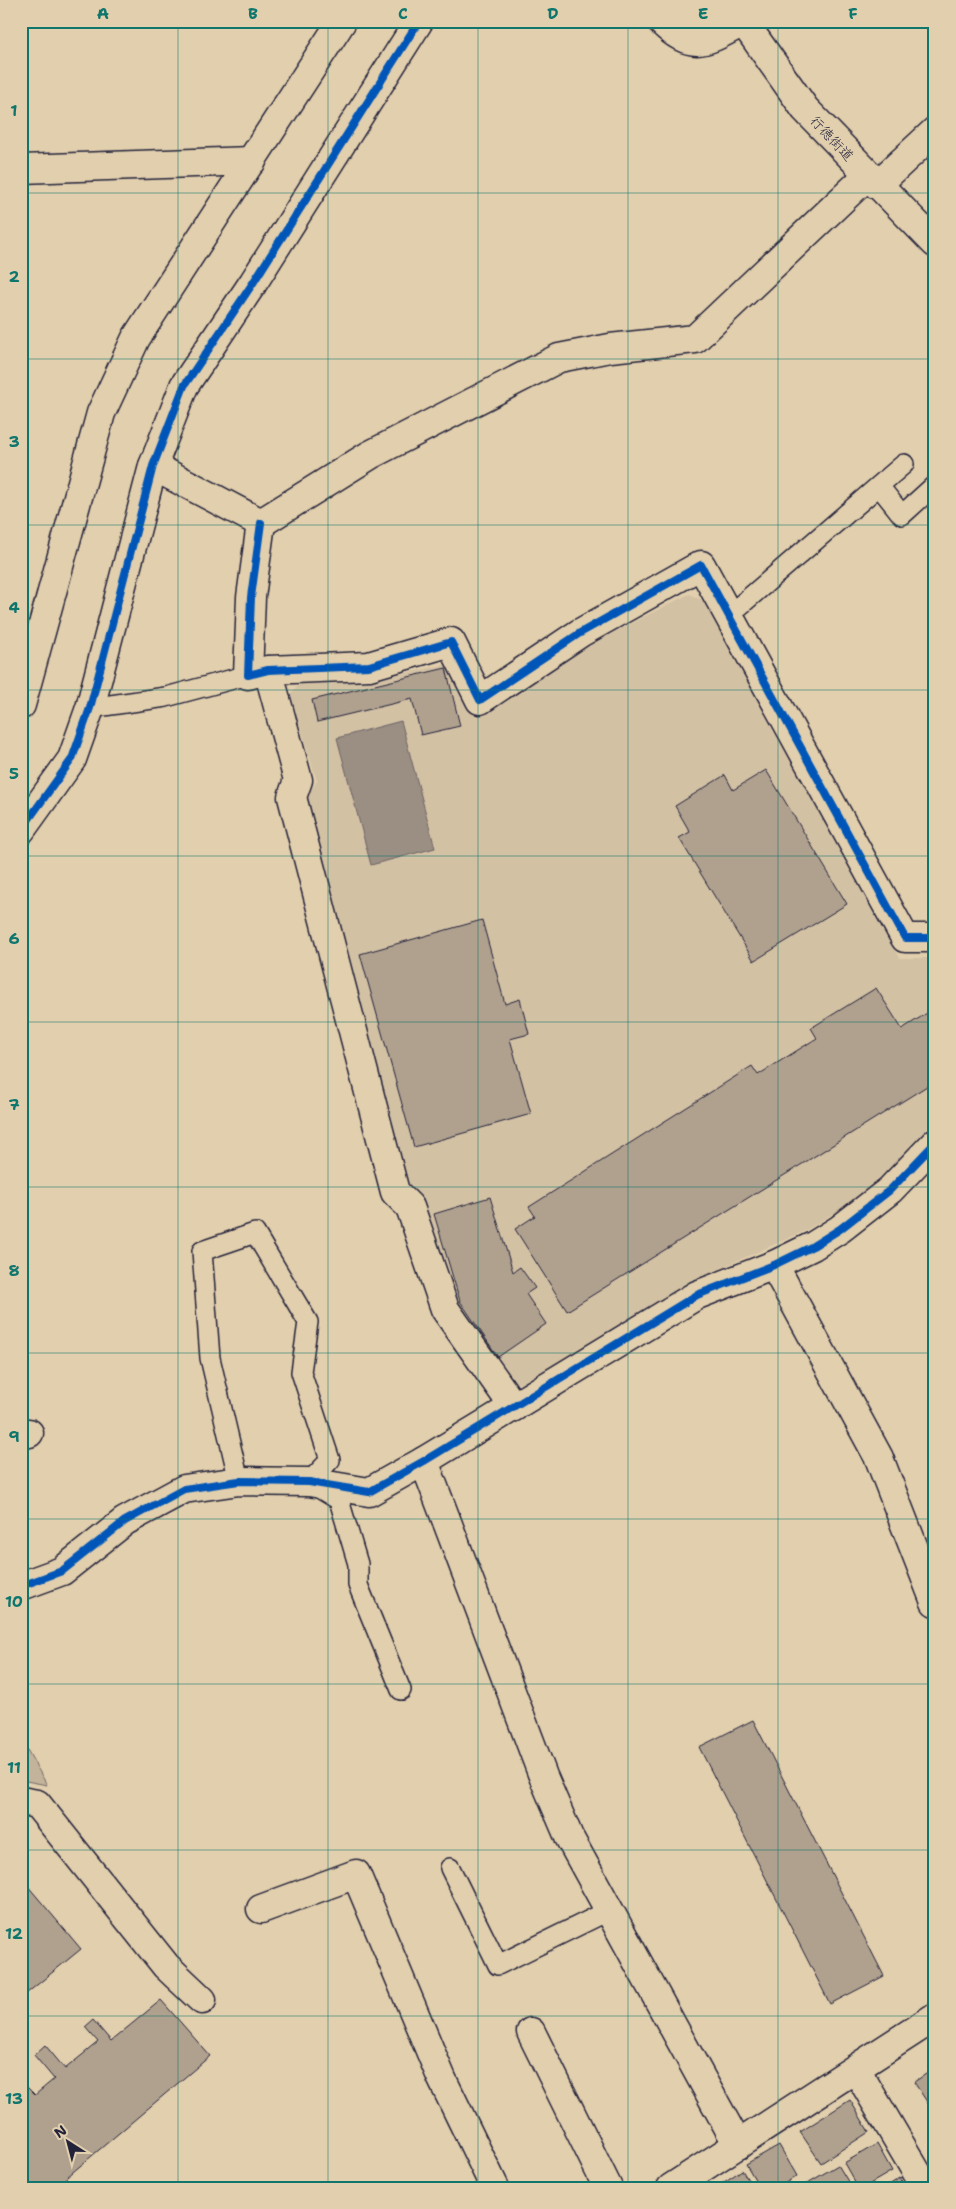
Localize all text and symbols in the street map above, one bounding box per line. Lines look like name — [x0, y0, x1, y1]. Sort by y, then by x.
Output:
text: A — [97, 3, 109, 24]
text: B — [248, 3, 258, 24]
text: C — [398, 3, 408, 24]
text: D — [547, 3, 559, 24]
text: E — [698, 3, 708, 24]
text: F — [848, 3, 858, 24]
text: 1 — [10, 100, 18, 121]
street label: 行徳街道 — [806, 111, 858, 165]
text: 2 — [8, 266, 20, 287]
text: 3 — [8, 431, 20, 452]
text: 4 — [8, 597, 20, 618]
text: 5 — [9, 763, 19, 784]
text: 6 — [8, 928, 20, 949]
text: 7 — [8, 1094, 20, 1115]
text: 8 — [8, 1260, 20, 1281]
text: 9 — [8, 1426, 20, 1447]
text: 10 — [5, 1591, 23, 1612]
text: 11 — [7, 1757, 21, 1778]
text: 12 — [5, 1923, 23, 1944]
text: 13 — [5, 2088, 23, 2109]
north arrow — [42, 2116, 92, 2166]
text: N — [51, 2121, 70, 2142]

